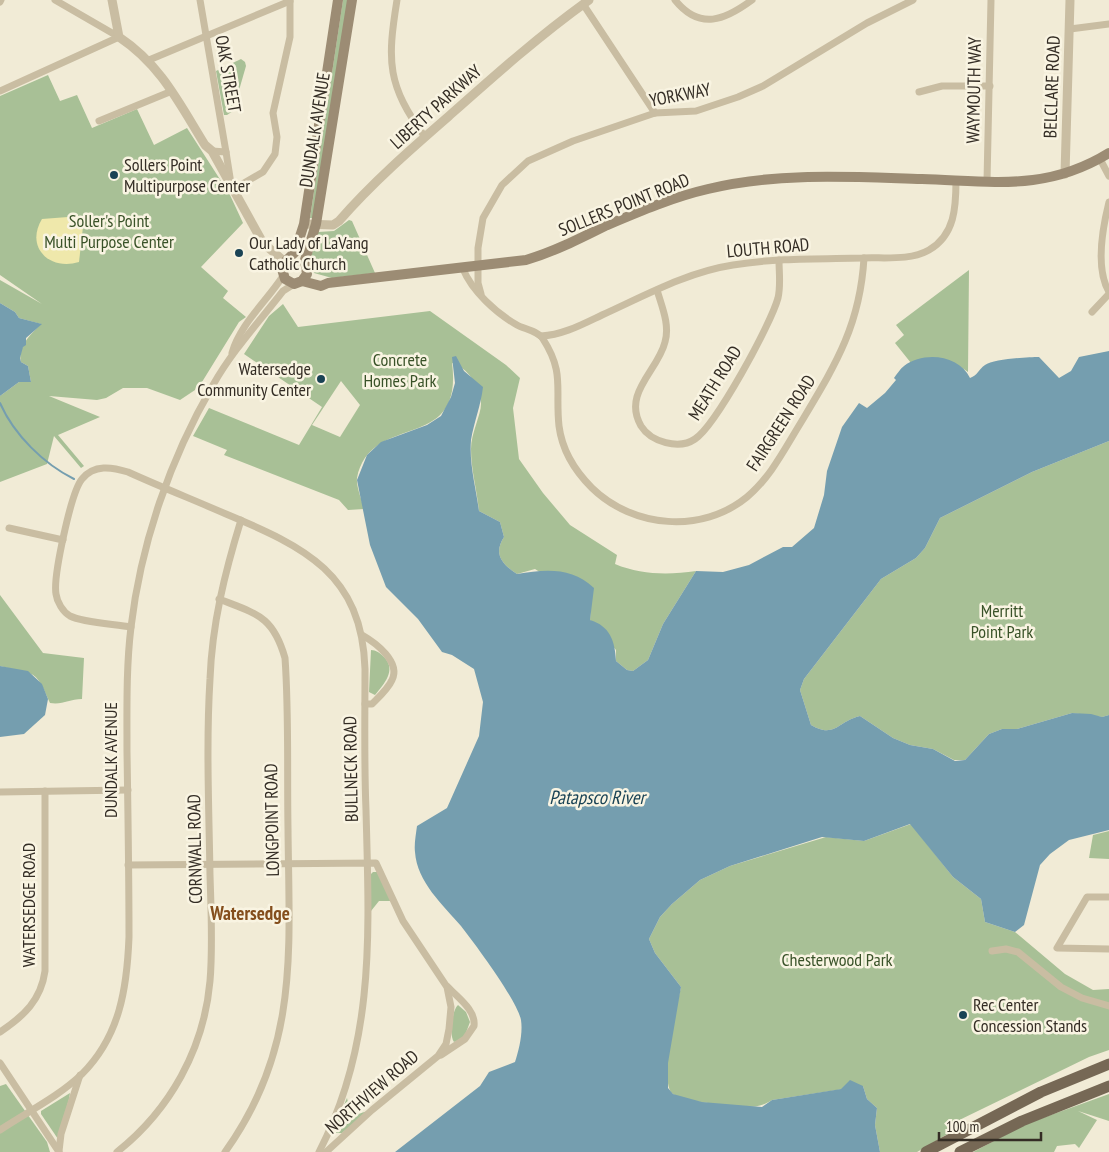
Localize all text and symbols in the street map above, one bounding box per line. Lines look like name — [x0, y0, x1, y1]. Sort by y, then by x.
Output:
street label: OAK STREET — [210, 33, 247, 114]
street label: BELCLARE ROAD — [1038, 35, 1065, 139]
street label: WAYMOUTH WAY — [961, 36, 986, 143]
street label: LIBERTY PARKWAY — [385, 59, 487, 154]
street label: DUNDALK AVENUE — [294, 71, 335, 189]
street label: YORKWAY — [647, 77, 713, 112]
place label: Sollers Point Multipurpose Center — [124, 153, 250, 197]
street label: SOLLERS POINT ROAD — [555, 168, 693, 241]
marker: Sollers Point Multipurpose Center — [108, 169, 120, 181]
park label: Soller's Point Multi Purpose Center — [44, 209, 174, 253]
place label: Our Lady of LaVang Catholic Church — [249, 231, 369, 275]
street label: LOUTH ROAD — [726, 232, 810, 263]
marker: Our Lady of LaVang Catholic Church — [233, 247, 245, 259]
street label: MEATH ROAD — [683, 341, 747, 424]
park label: Concrete Homes Park — [363, 348, 437, 392]
place label: Watersedge Community Center — [197, 357, 311, 401]
street label: FAIRGREEN ROAD — [741, 370, 820, 475]
marker: Watersedge Community Center — [315, 373, 327, 385]
park label: Merritt Point Park — [971, 599, 1033, 643]
street label: DUNDALK AVENUE — [99, 702, 122, 818]
street label: BULLNECK ROAD — [338, 716, 363, 822]
street label: LONGPOINT ROAD — [259, 763, 284, 877]
water label: Patapsco River — [549, 785, 648, 809]
street label: CORNWALL ROAD — [182, 794, 207, 904]
street label: WATERSEDGE ROAD — [17, 843, 40, 967]
district label: Watersedge — [209, 901, 290, 925]
park label: Chesterwood Park — [781, 948, 893, 971]
place label: Rec Center Concession Stands — [973, 993, 1087, 1037]
marker: Rec Center Concession Stands — [957, 1009, 969, 1021]
street label: NORTHVIEW ROAD — [320, 1045, 423, 1139]
scale bar — [939, 1110, 1042, 1142]
text: 100 m — [946, 1117, 979, 1136]

